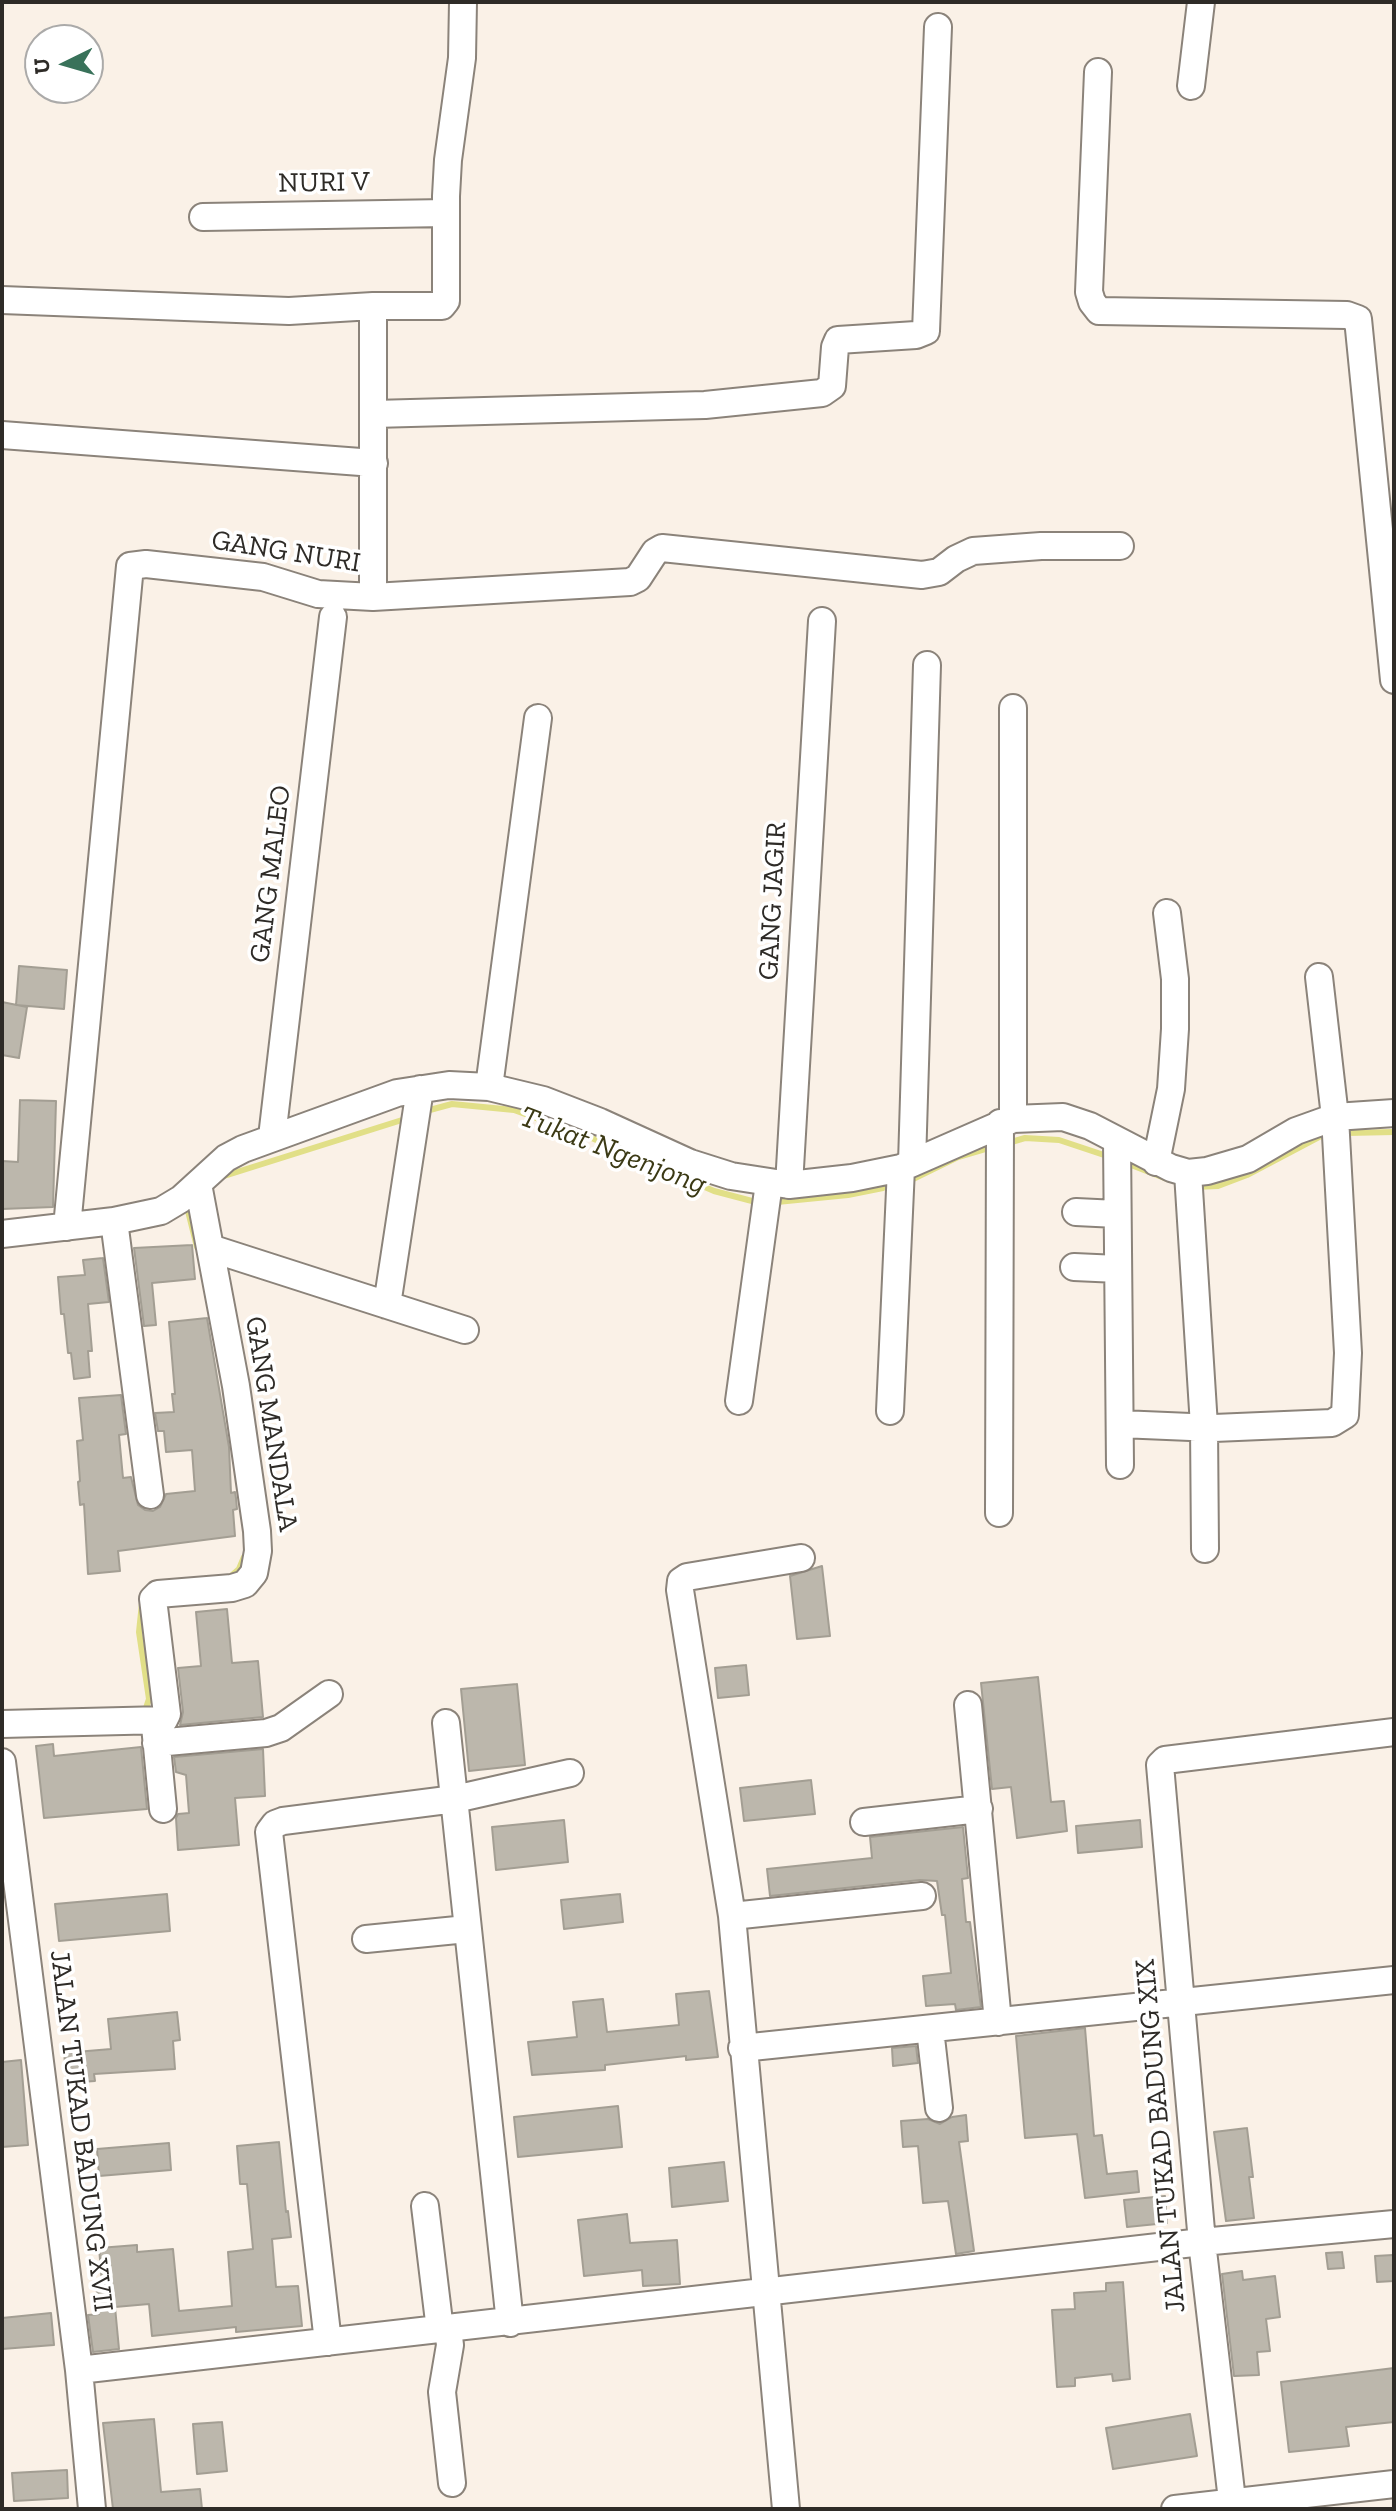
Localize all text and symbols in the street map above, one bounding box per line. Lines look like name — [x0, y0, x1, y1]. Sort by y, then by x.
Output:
north arrow — [24, 24, 104, 104]
text: U — [27, 57, 56, 75]
street label: NURI V — [278, 165, 370, 201]
street label: GANG NURI — [209, 524, 363, 580]
street label: GANG MALEO — [243, 783, 299, 965]
street label: GANG JAGIR — [752, 821, 794, 981]
water label: Tukat Ngenjong — [515, 1099, 711, 1203]
street label: GANG MANDALA — [237, 1314, 305, 1534]
street label: JALAN TUKAD BADUNG XVII — [42, 1948, 120, 2314]
street label: JALAN TUKAD BADUNG XIX — [1129, 1958, 1193, 2314]

